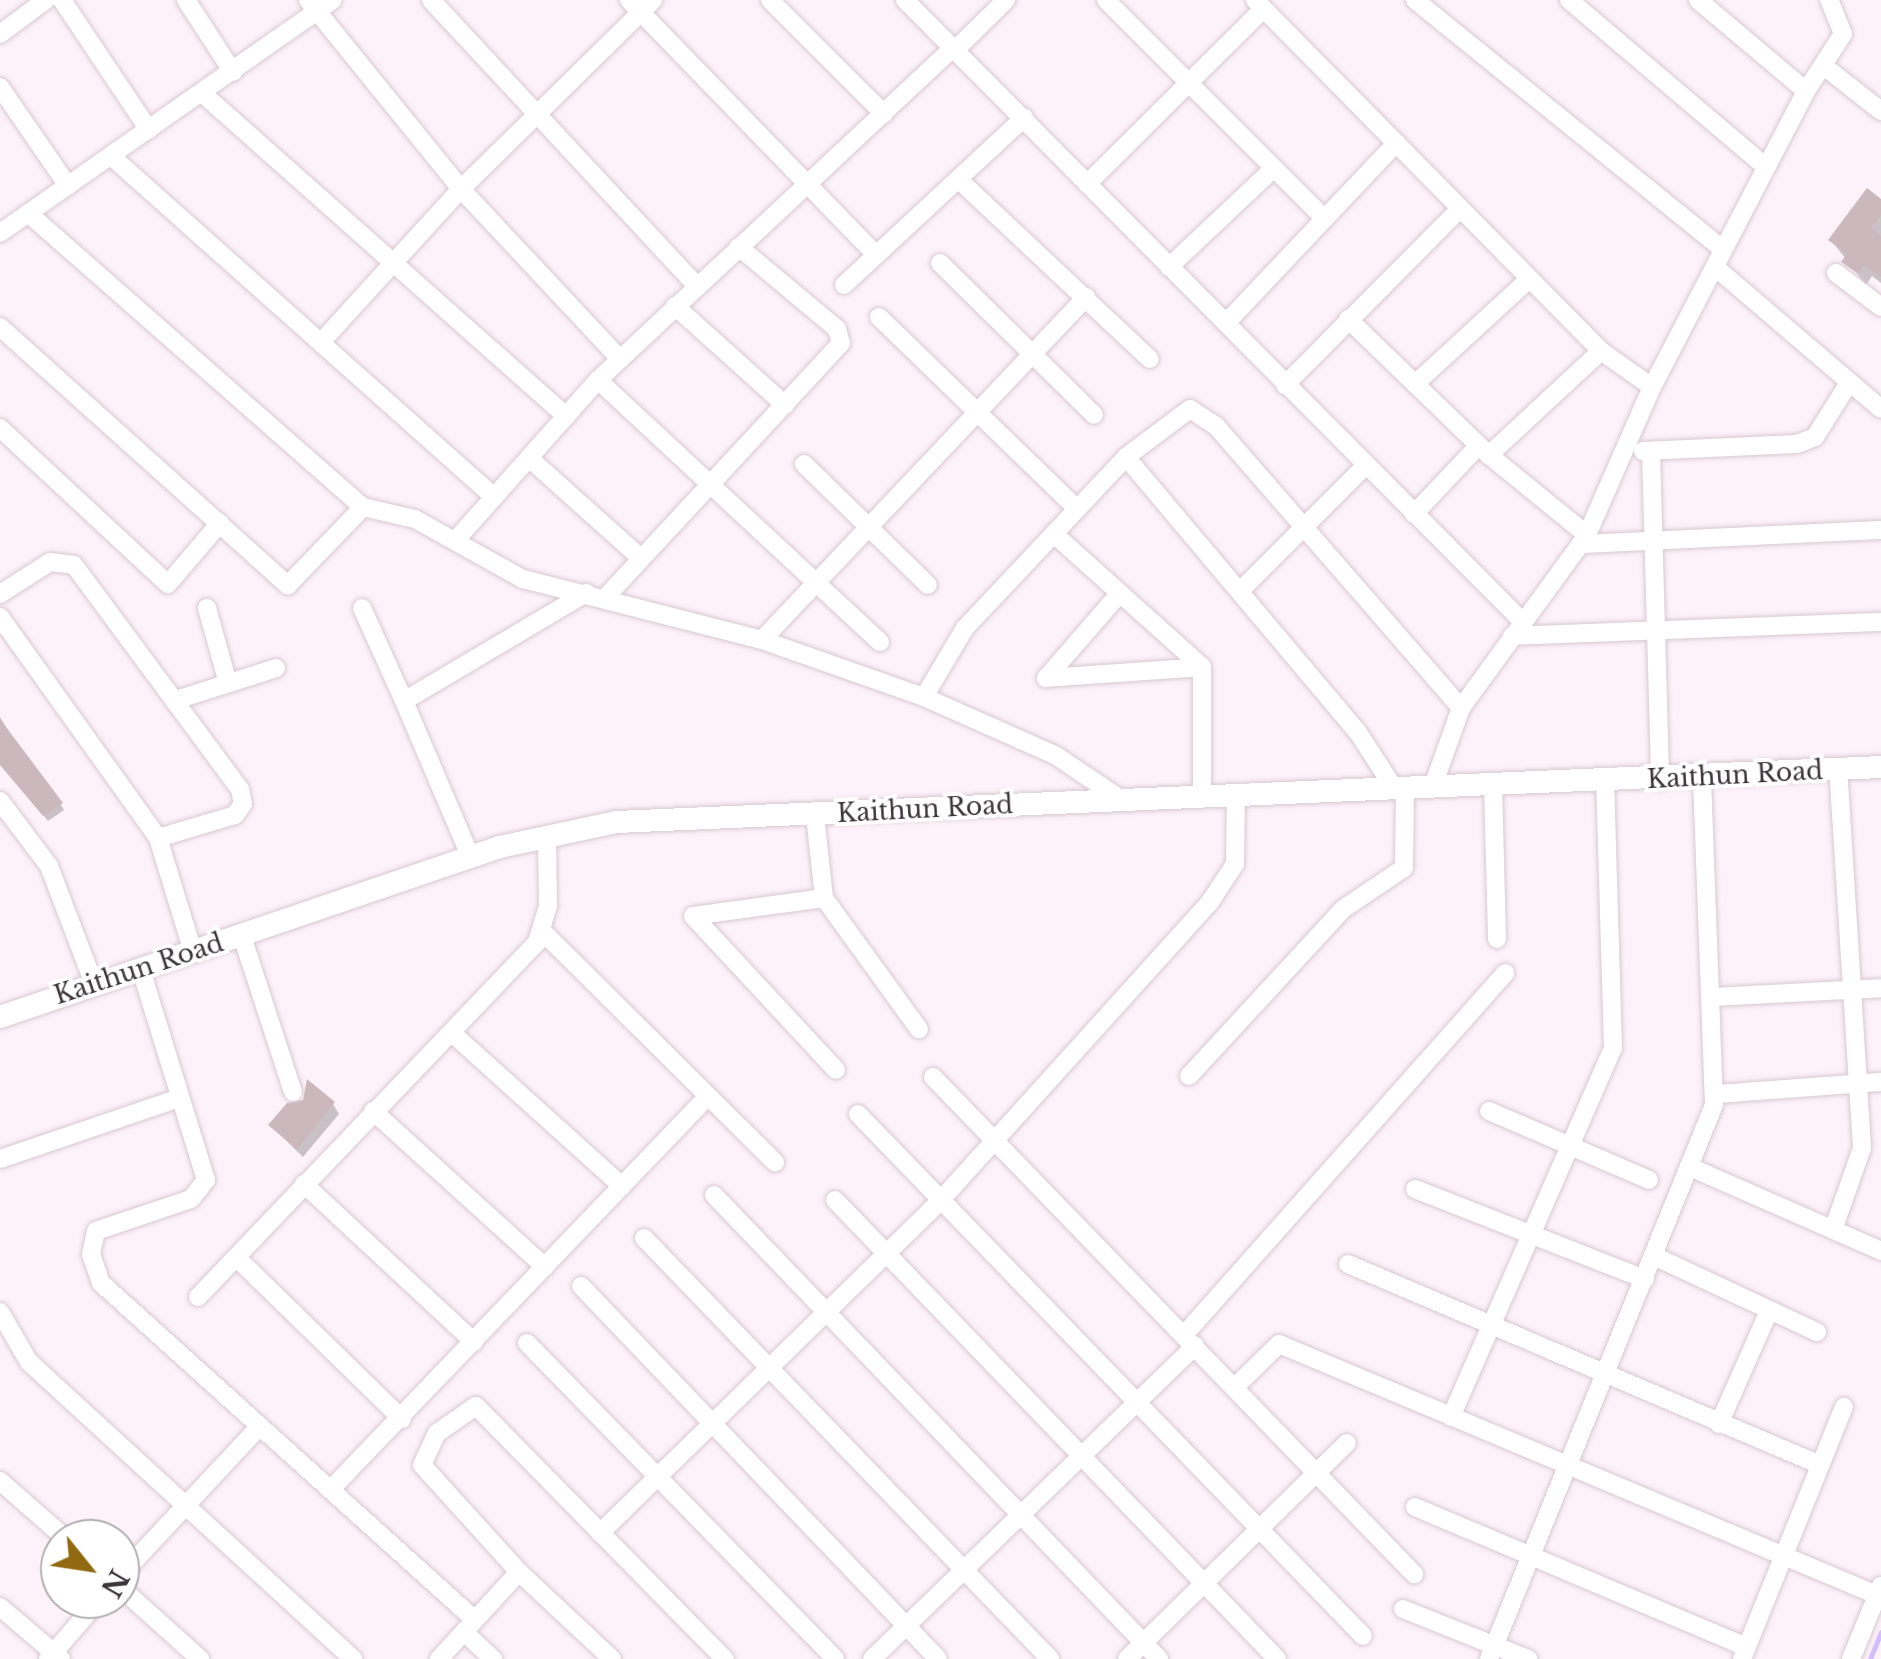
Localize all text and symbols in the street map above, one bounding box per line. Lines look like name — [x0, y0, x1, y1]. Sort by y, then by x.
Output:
street label: Kaithun Road — [1646, 756, 1824, 796]
street label: Kaithun Road — [836, 790, 1014, 830]
street label: Kaithun Road — [51, 929, 227, 1011]
north arrow — [40, 1519, 140, 1619]
text: N — [93, 1563, 136, 1603]

